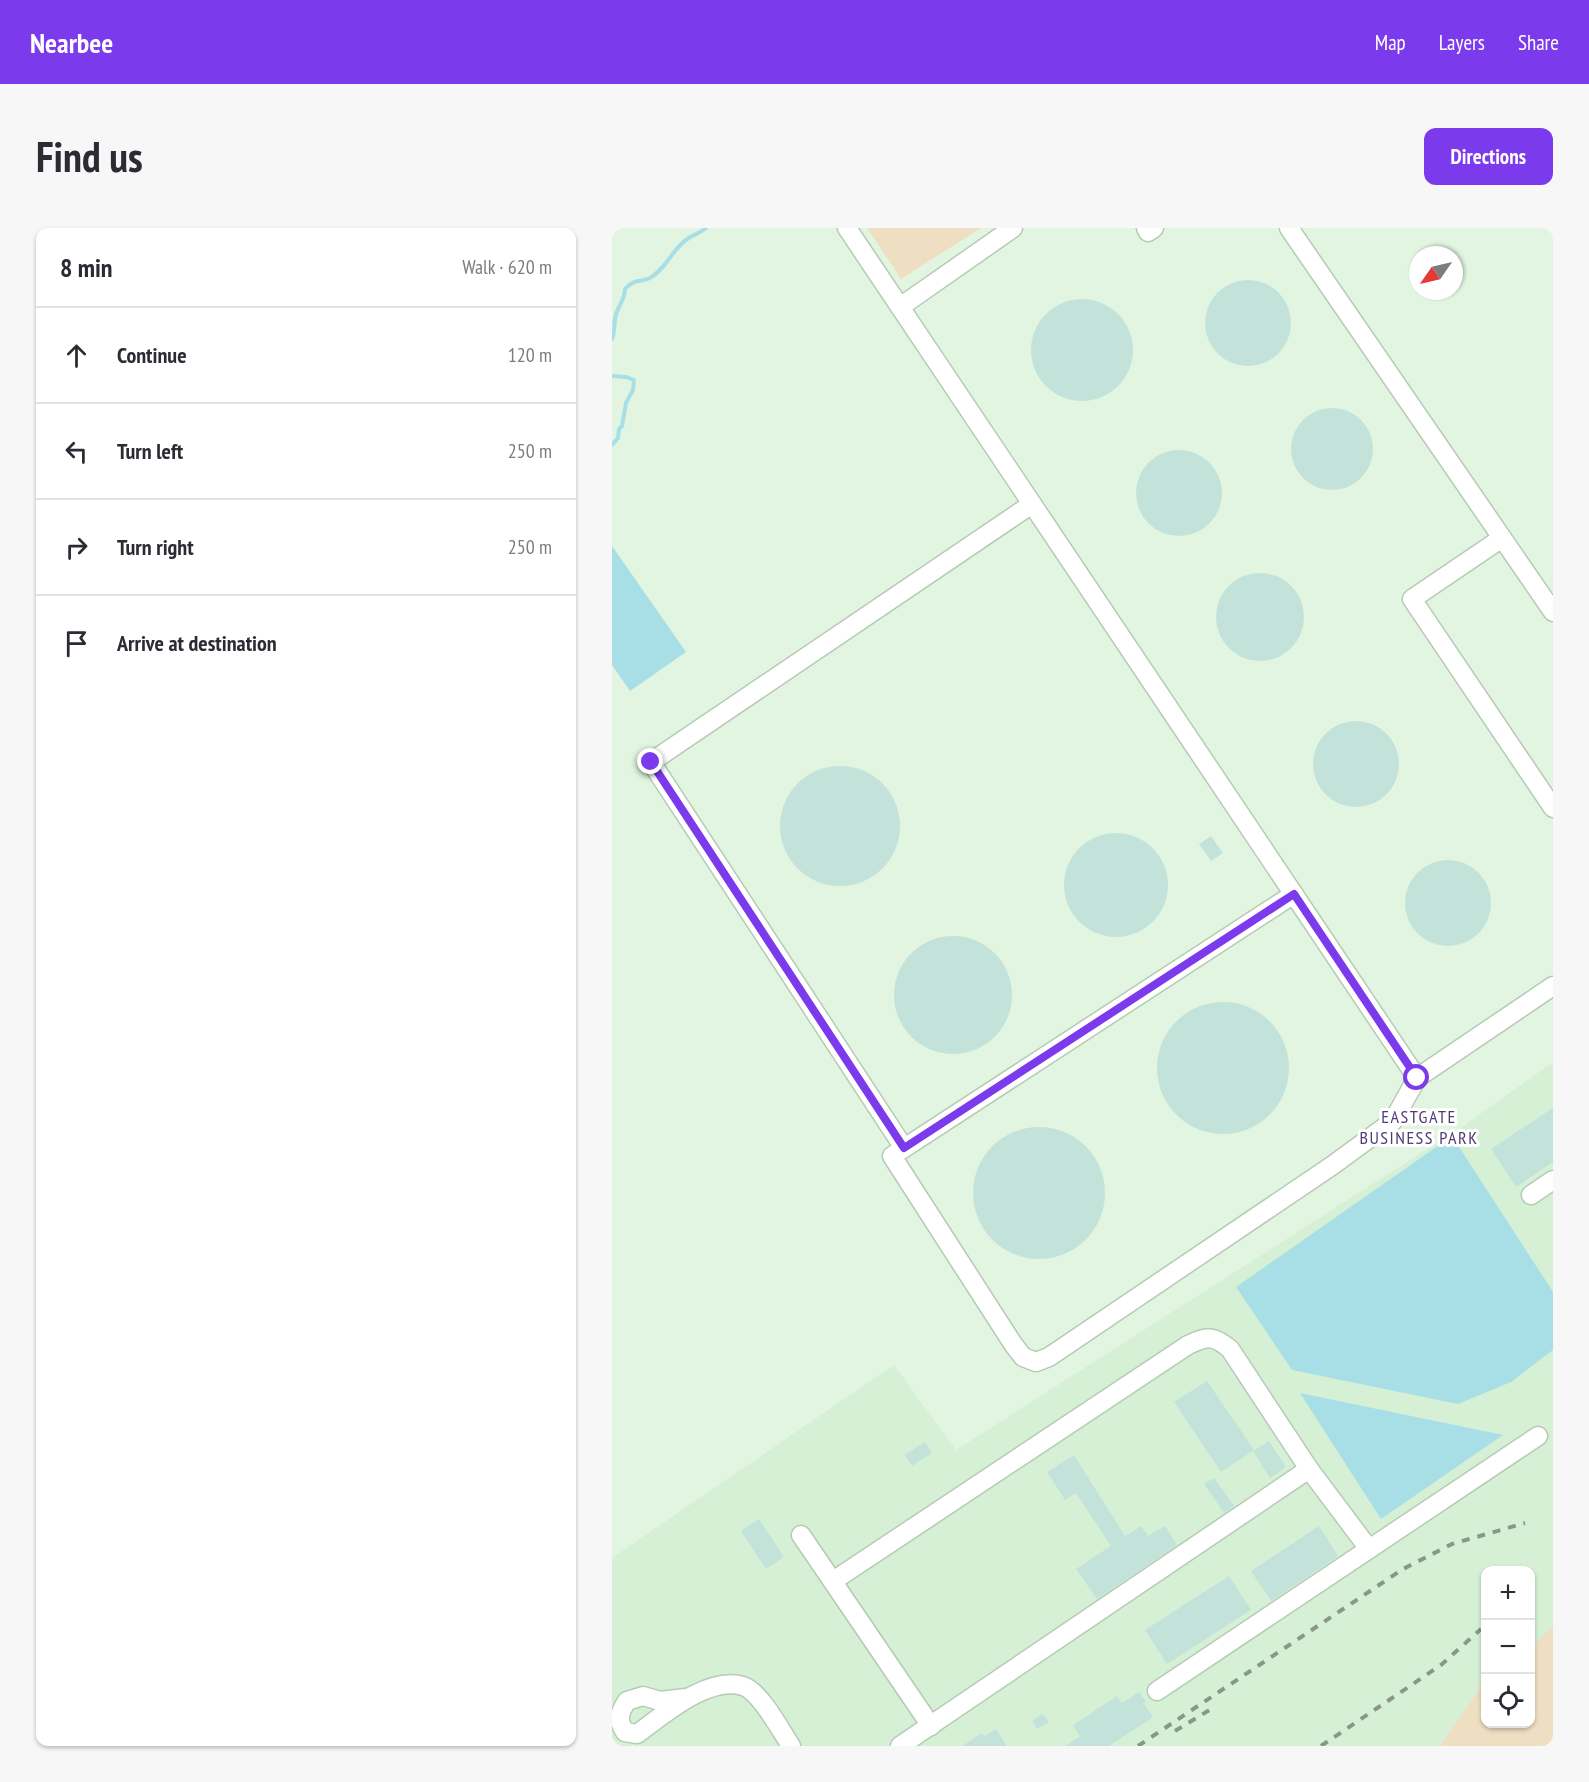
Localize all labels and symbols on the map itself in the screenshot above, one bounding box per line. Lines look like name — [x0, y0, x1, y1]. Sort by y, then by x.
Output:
north arrow — [1409, 246, 1463, 300]
route end — [637, 748, 663, 774]
route start — [1403, 1064, 1429, 1090]
district label: EASTGATE BUSINESS PARK — [1359, 1105, 1479, 1149]

